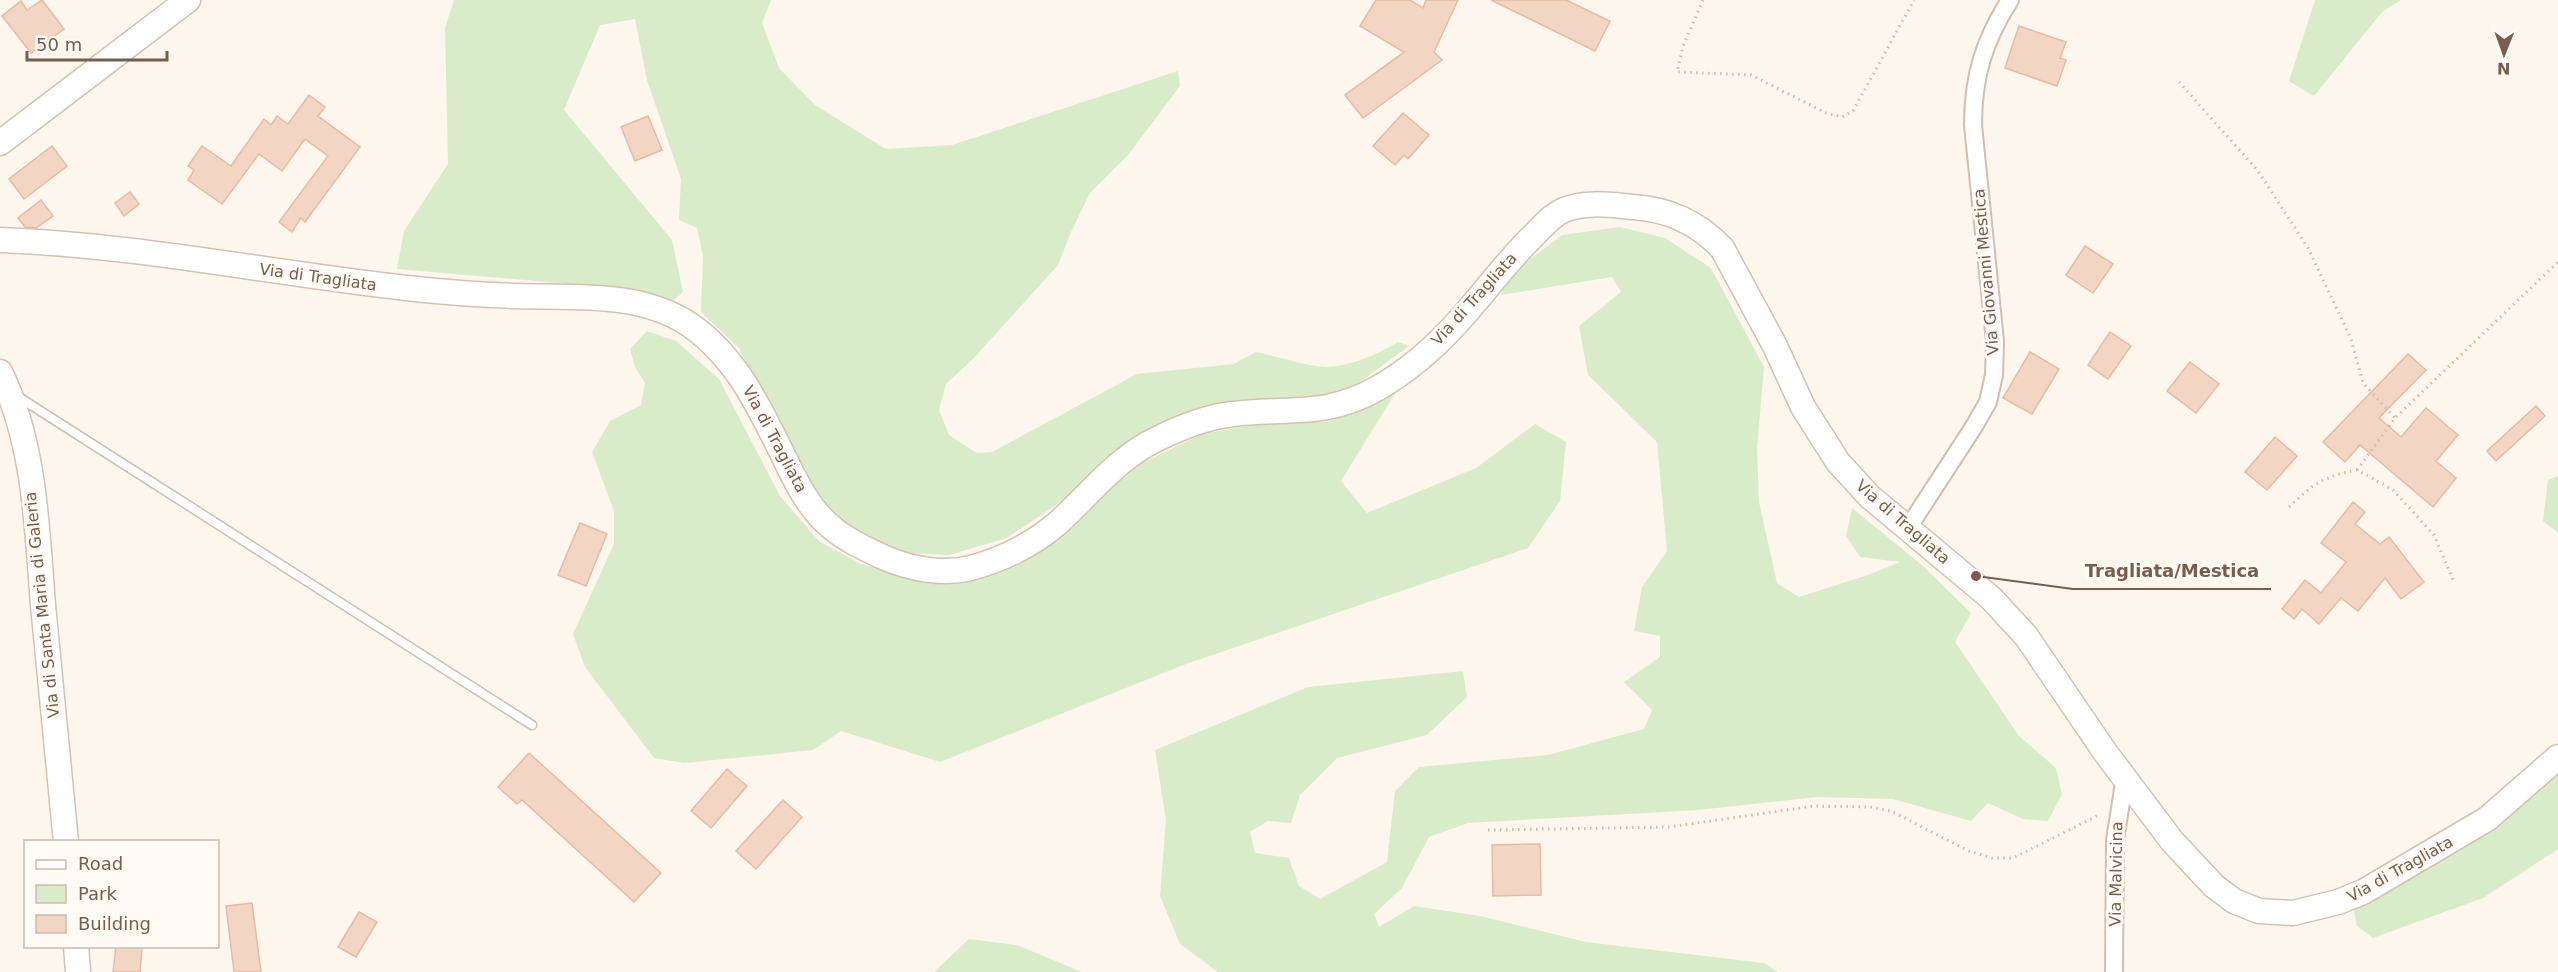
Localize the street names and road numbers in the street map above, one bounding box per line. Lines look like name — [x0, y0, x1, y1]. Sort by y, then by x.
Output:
street label: Via Giovanni Mestica — [1969, 188, 2003, 356]
street label: Via di Tragliata — [1427, 249, 1521, 349]
street label: Via di Tragliata — [258, 259, 378, 295]
street label: Via di Tragliata — [739, 382, 811, 496]
street label: Via di Tragliata — [1852, 476, 1954, 568]
street label: Via di Santa Maria di Galeria — [21, 491, 63, 719]
street label: Via Malvicina — [2106, 821, 2126, 927]
street label: Via di Tragliata — [2344, 832, 2456, 906]

